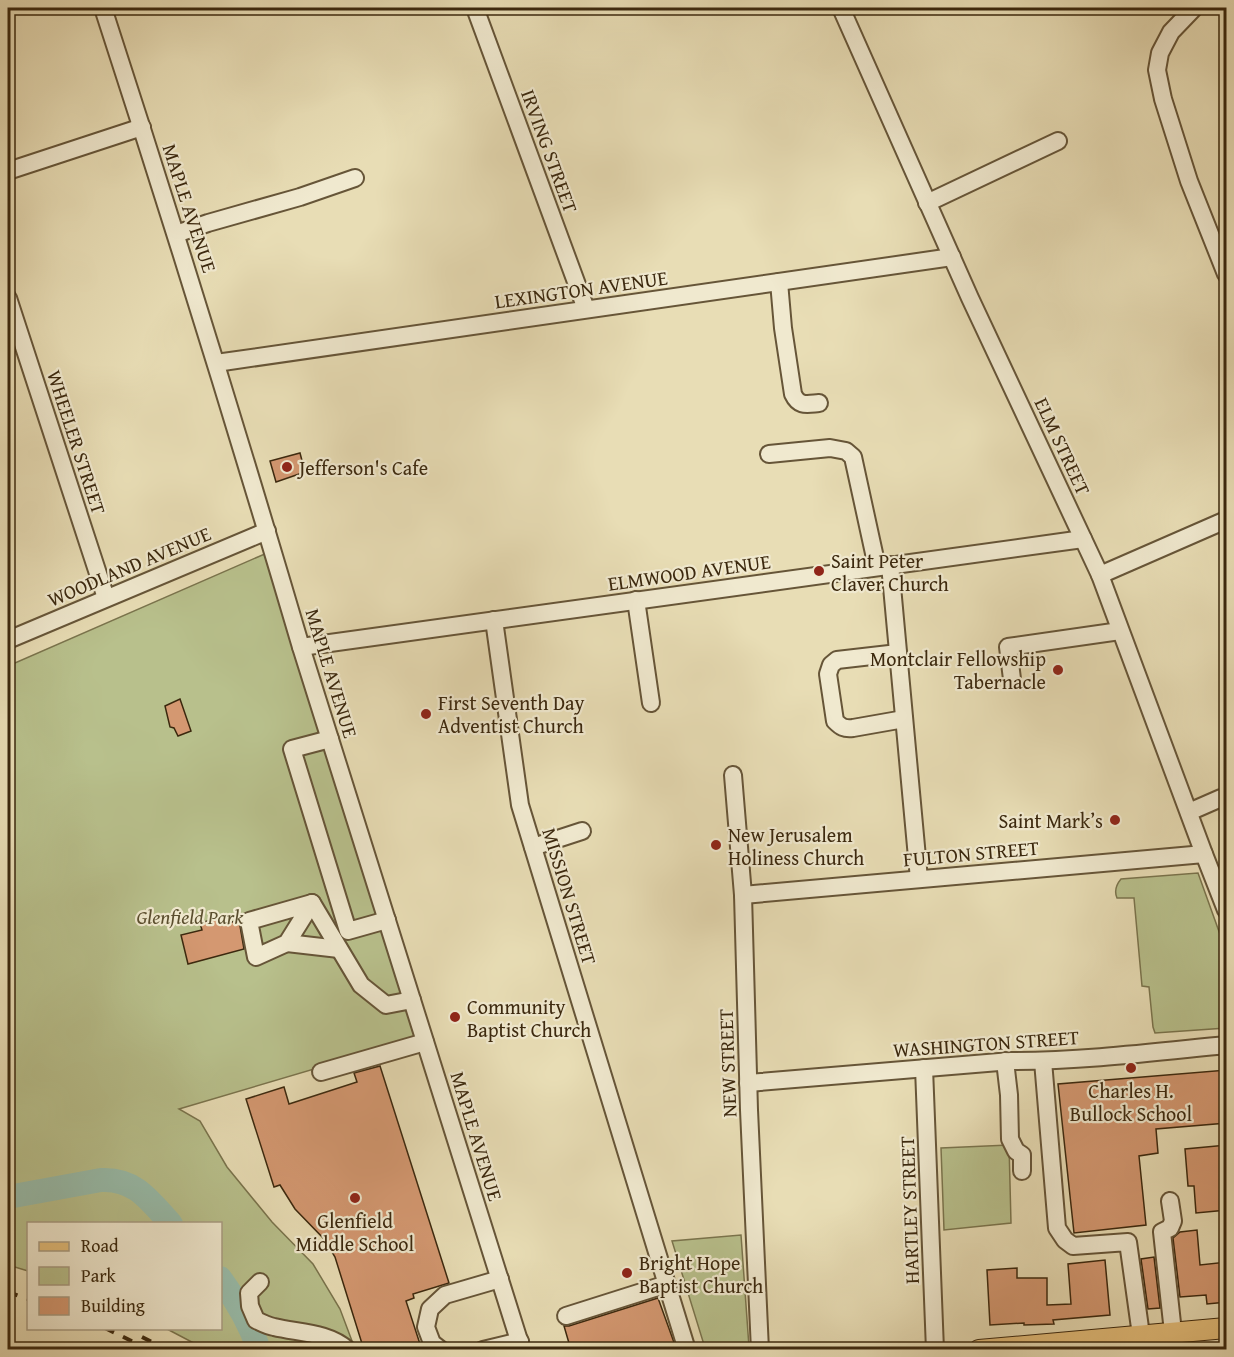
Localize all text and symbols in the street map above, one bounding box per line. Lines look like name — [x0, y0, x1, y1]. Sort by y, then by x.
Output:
street label: IRVING STREET — [514, 85, 586, 217]
street label: MAPLE AVENUE — [156, 140, 224, 276]
street label: LEXINGTON AVENUE — [493, 263, 669, 315]
street label: WHEELER STREET — [40, 366, 114, 518]
street label: ELM STREET — [1028, 392, 1098, 500]
place label: Jefferson's Cafe — [296, 453, 428, 482]
marker: Jefferson's Cafe — [280, 460, 294, 474]
street label: WOODLAND AVENUE — [43, 519, 215, 613]
street label: ELMWOOD AVENUE — [606, 546, 772, 598]
place label: Saint Peter Claver Church — [831, 546, 949, 598]
marker: Saint Peter Claver Church — [812, 564, 826, 578]
street label: MAPLE AVENUE — [299, 605, 365, 741]
place label: Montclair Fellowship Tabernacle — [870, 644, 1046, 696]
marker: Montclair Fellowship Tabernacle — [1051, 663, 1065, 677]
place label: First Seventh Day Adventist Church — [438, 688, 585, 740]
marker: First Seventh Day Adventist Church — [419, 707, 433, 721]
place label: Saint Mark’s — [998, 806, 1103, 835]
marker: Saint Mark’s — [1108, 813, 1122, 827]
place label: New Jerusalem Holiness Church — [728, 820, 864, 872]
street label: MISSION STREET — [535, 824, 605, 968]
street label: FULTON STREET — [902, 833, 1040, 873]
marker: New Jerusalem Holiness Church — [709, 838, 723, 852]
park label: Glenfield Park — [137, 902, 244, 931]
place label: Community Baptist Church — [467, 992, 591, 1044]
street label: NEW STREET — [711, 1008, 743, 1118]
marker: Community Baptist Church — [448, 1010, 462, 1024]
street label: WASHINGTON STREET — [892, 1022, 1080, 1064]
marker: Charles H. Bullock School — [1124, 1061, 1138, 1075]
street label: MAPLE AVENUE — [444, 1068, 510, 1204]
place label: Charles H. Bullock School — [1070, 1076, 1193, 1128]
street label: HARTLEY STREET — [892, 1136, 926, 1284]
marker: Glenfield Middle School — [348, 1191, 362, 1205]
place label: Glenfield Middle School — [296, 1206, 415, 1258]
legend — [27, 1222, 222, 1330]
text: Road — [81, 1232, 119, 1259]
place label: Bright Hope Baptist Church — [639, 1248, 763, 1300]
text: Park — [81, 1262, 117, 1289]
marker: Bright Hope Baptist Church — [620, 1266, 634, 1280]
text: Building — [81, 1292, 145, 1319]

